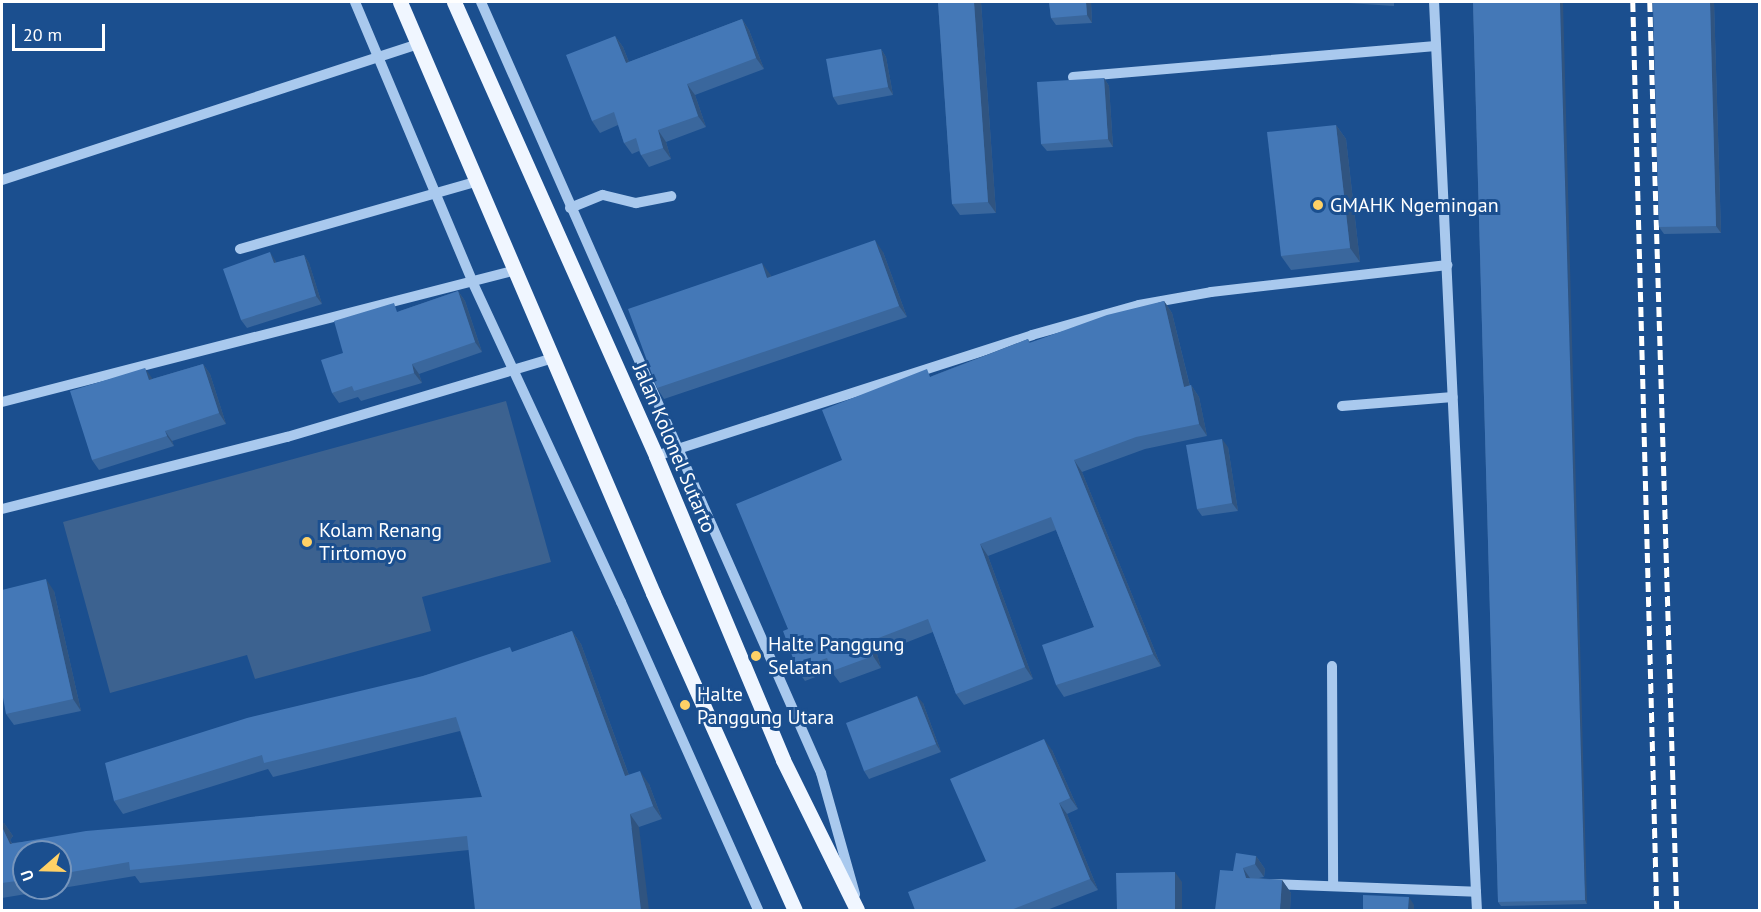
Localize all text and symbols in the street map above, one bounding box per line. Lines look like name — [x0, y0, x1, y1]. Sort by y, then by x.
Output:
scale bar — [15, 12, 108, 50]
text: 20 m — [23, 23, 62, 46]
place label: GMAHK Ngemingan — [1330, 193, 1499, 217]
marker: GMAHK Ngemingan — [1311, 198, 1325, 212]
street label: Jalan Kolonel Sutarto — [628, 360, 720, 536]
place label: Kolam Renang Tirtomoyo — [319, 518, 442, 565]
marker: Kolam Renang Tirtomoyo — [300, 535, 314, 549]
place label: Halte Panggung Selatan — [768, 632, 905, 679]
marker: Halte Panggung Selatan — [749, 649, 763, 663]
place label: Halte Panggung Utara — [697, 682, 834, 729]
marker: Halte Panggung Utara — [678, 698, 692, 712]
north arrow — [12, 840, 72, 900]
text: U — [16, 867, 38, 884]

